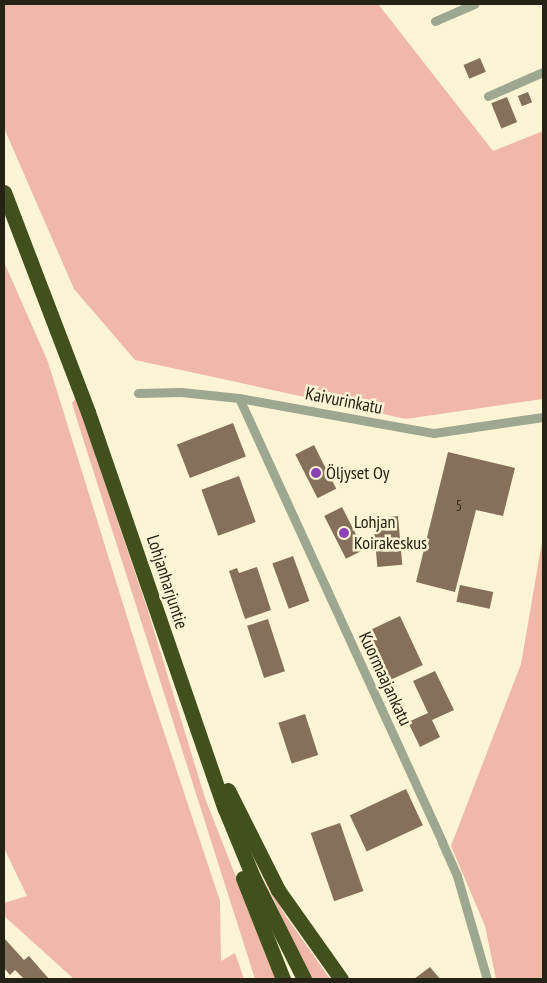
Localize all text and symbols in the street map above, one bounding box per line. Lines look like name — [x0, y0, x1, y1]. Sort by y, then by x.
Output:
street label: Kaivurinkatu — [304, 383, 384, 419]
place label: Öljyset Oy — [326, 462, 389, 484]
marker: Öljyset Oy — [310, 467, 322, 479]
house number: 5 — [456, 497, 462, 515]
place label: Lohjan Koirakeskus — [354, 512, 427, 554]
marker: Lohjan Koirakeskus — [338, 527, 350, 539]
street label: Lohjanharjuntie — [142, 532, 192, 632]
street label: Kuormaajankatu — [354, 629, 416, 729]

